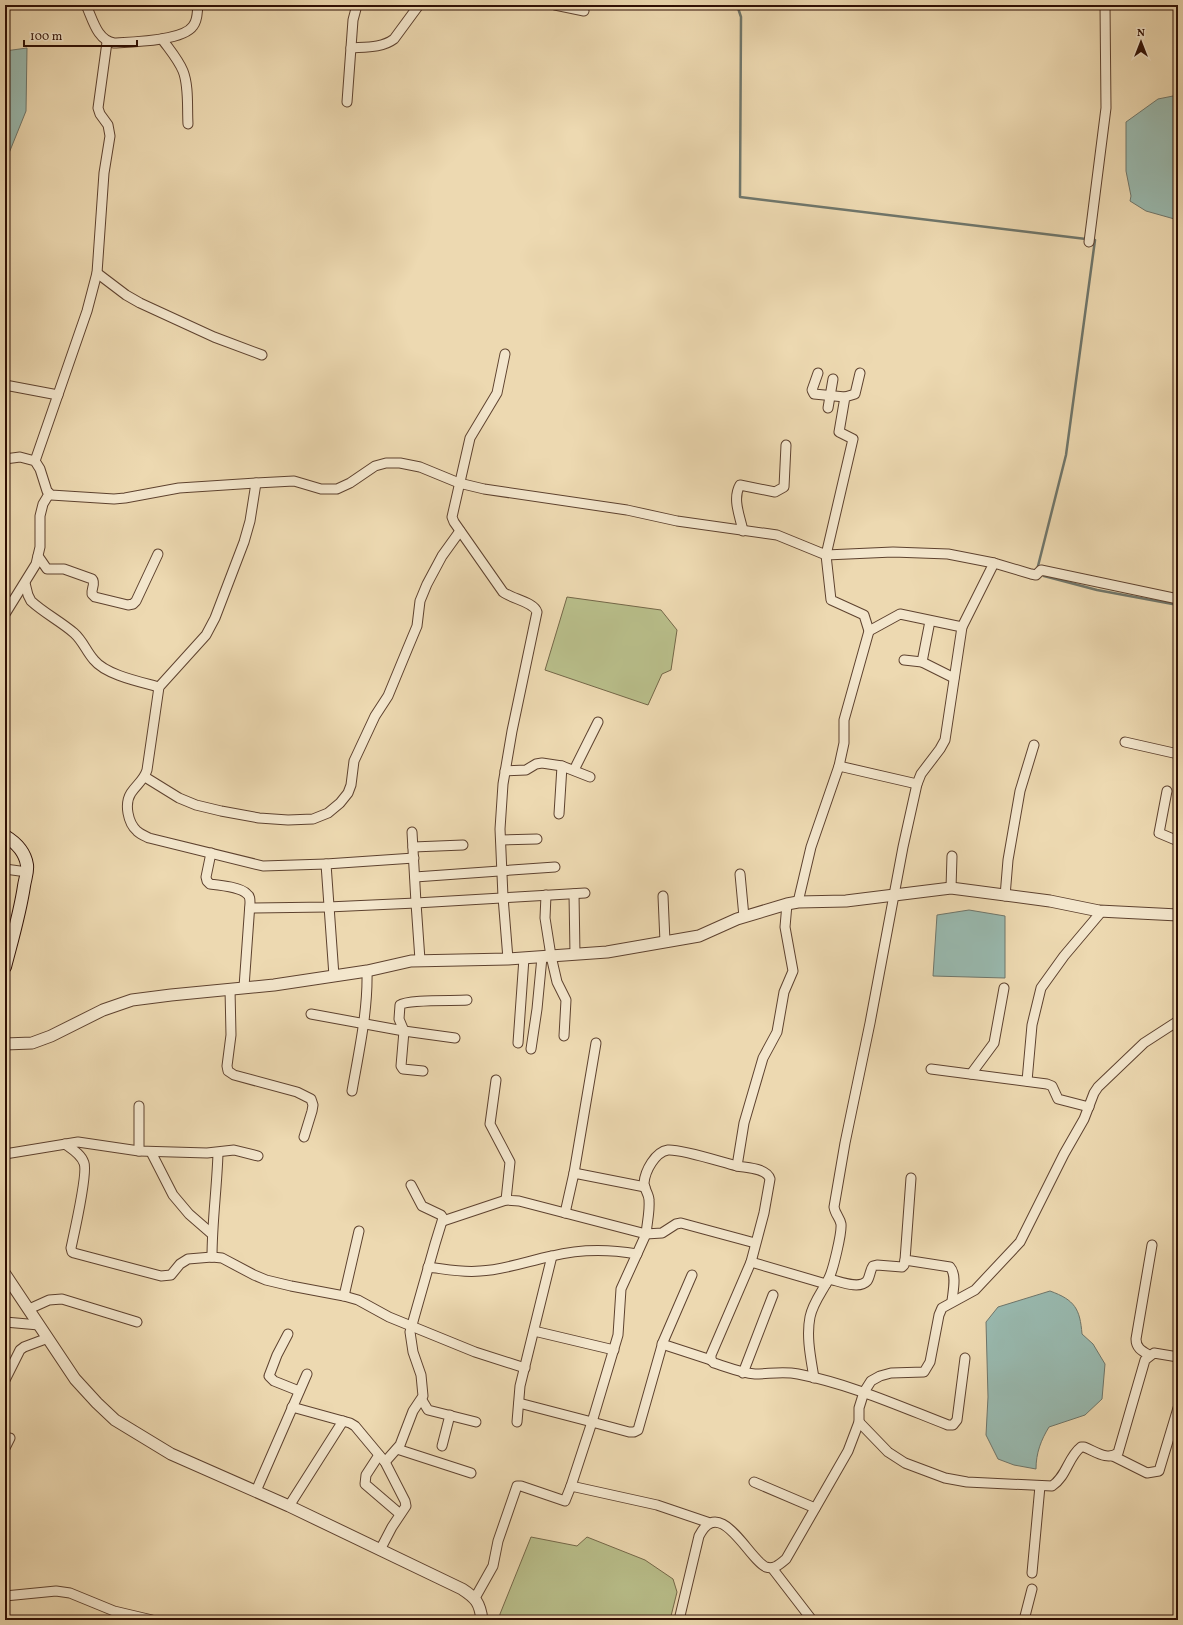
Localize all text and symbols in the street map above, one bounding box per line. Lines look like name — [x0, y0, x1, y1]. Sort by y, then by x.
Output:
scale bar — [24, 22, 137, 48]
north arrow — [1121, 22, 1161, 62]
text: N — [1137, 26, 1145, 41]
text: 100 m — [30, 29, 63, 45]

